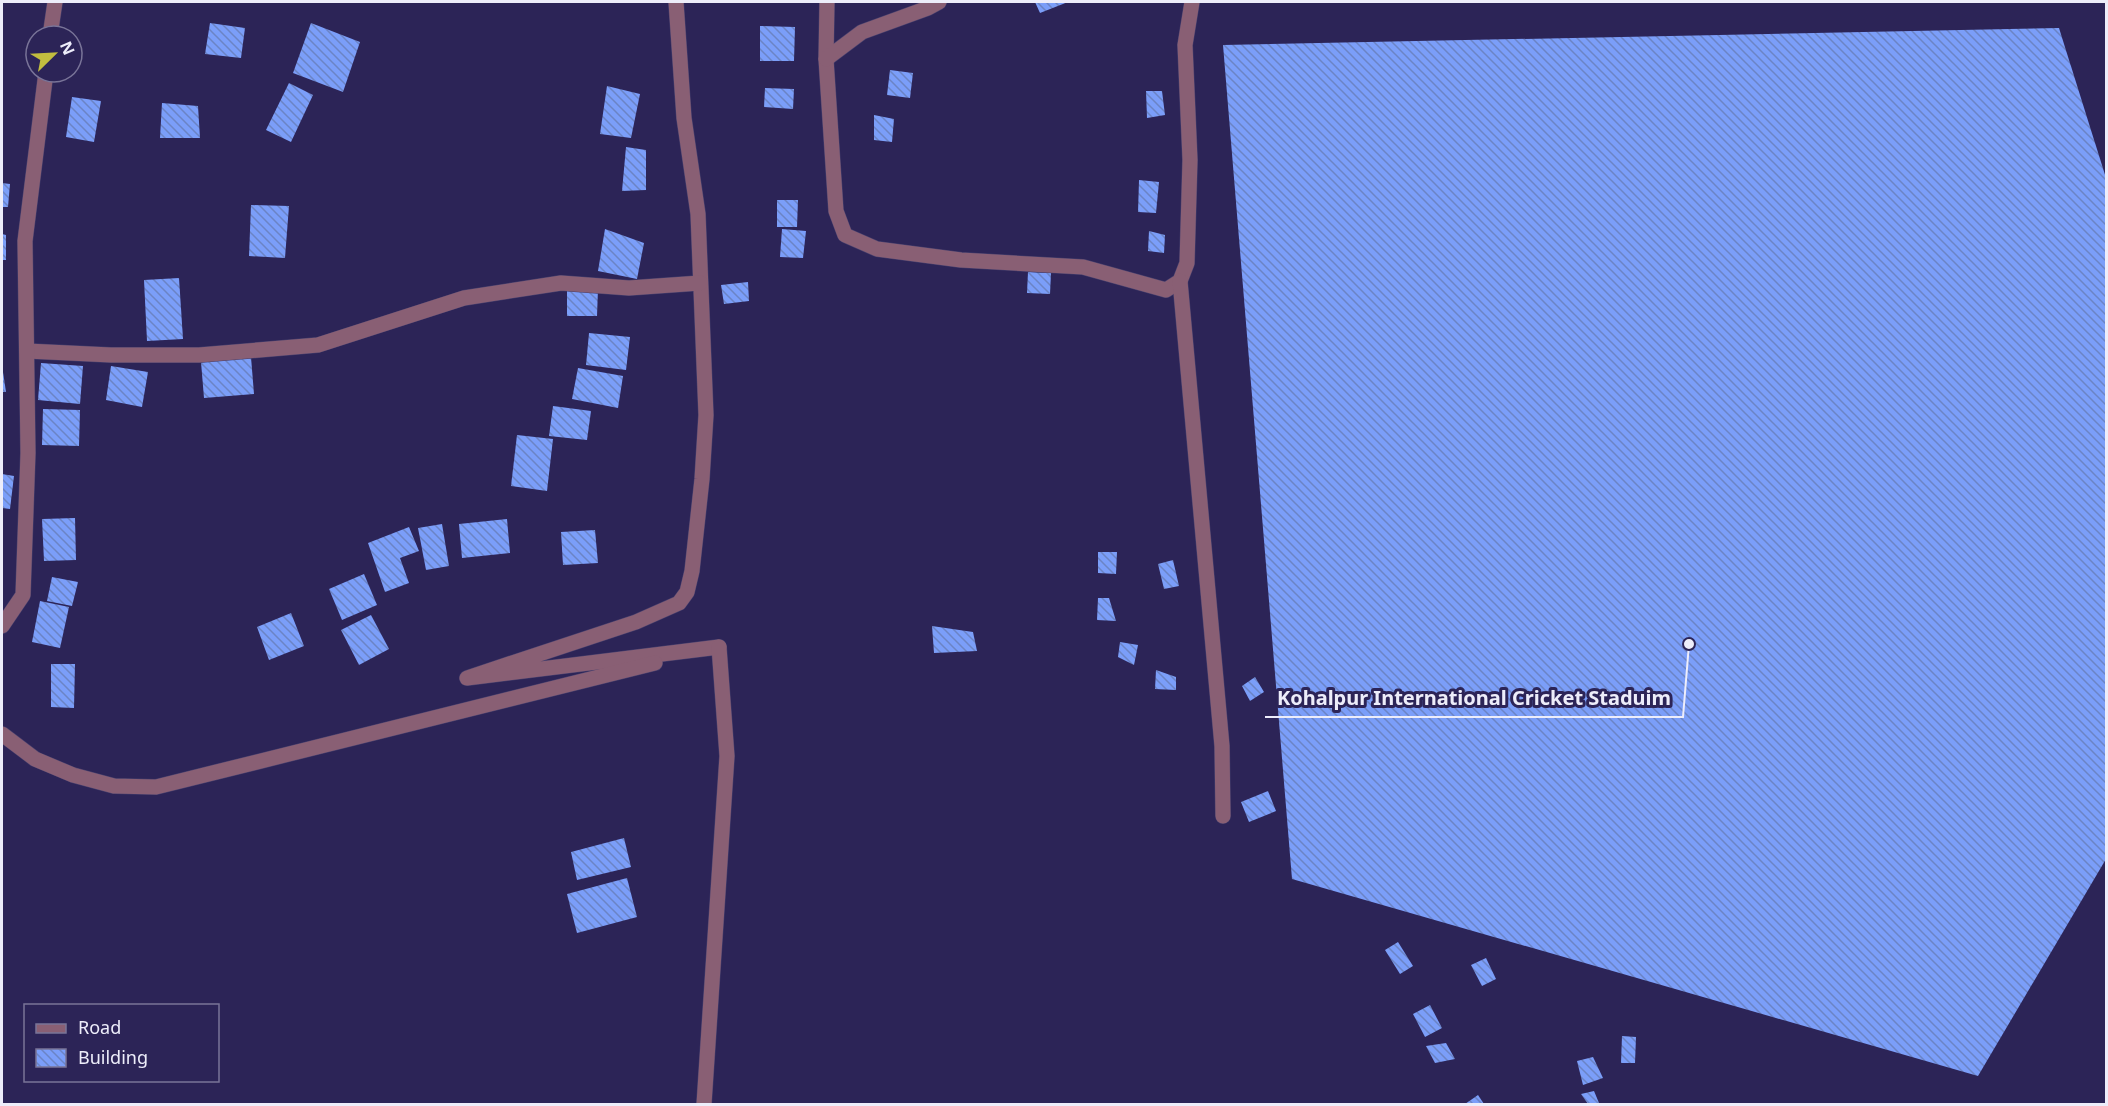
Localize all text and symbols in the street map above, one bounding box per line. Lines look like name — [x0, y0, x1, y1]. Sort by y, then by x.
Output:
north arrow — [24, 24, 84, 84]
text: N — [55, 37, 80, 58]
callout: Kohalpur International Cricket Staduim — [1265, 679, 1683, 717]
text: Kohalpur International Cricket Staduim — [1277, 684, 1671, 711]
legend — [24, 1004, 219, 1082]
text: Road — [78, 1015, 121, 1039]
text: Building — [78, 1045, 148, 1069]

